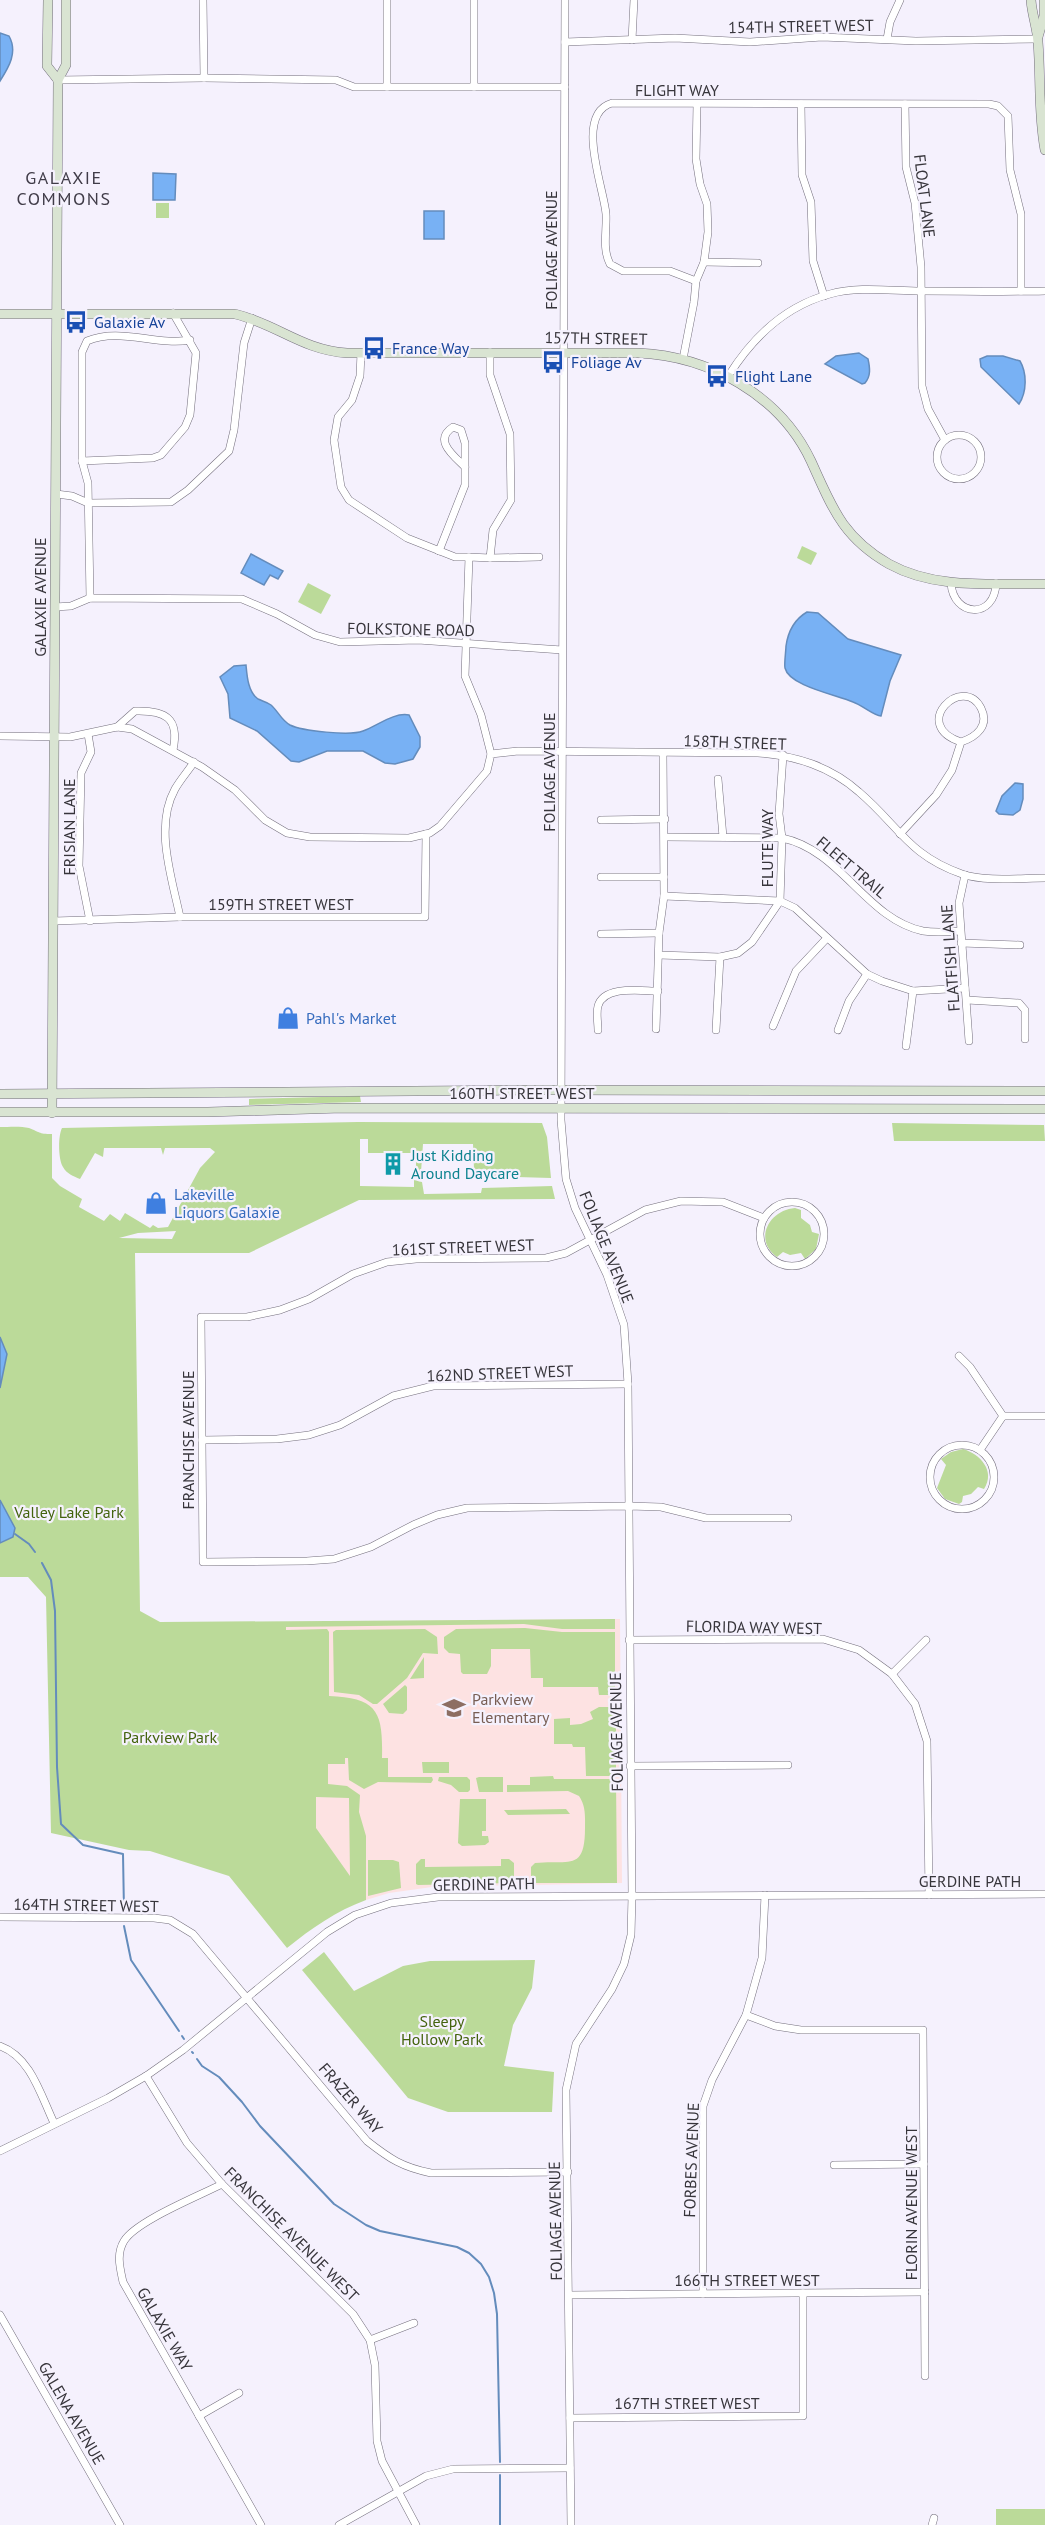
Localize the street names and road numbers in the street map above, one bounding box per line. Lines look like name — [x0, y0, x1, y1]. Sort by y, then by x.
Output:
street label: 154TH STREET WEST — [728, 15, 874, 37]
street label: FLIGHT WAY — [635, 80, 719, 100]
street label: FLOAT LANE — [910, 153, 940, 239]
street label: FOLIAGE AVENUE — [541, 190, 561, 310]
street label: 157TH STREET — [544, 327, 648, 349]
street label: GALAXIE AVENUE — [30, 537, 50, 657]
street label: FOLKSTONE ROAD — [347, 618, 475, 640]
street label: FOLIAGE AVENUE — [539, 712, 559, 832]
street label: 158TH STREET — [683, 730, 787, 754]
street label: FRISIAN LANE — [59, 778, 79, 876]
street label: FLUTE WAY — [757, 809, 777, 887]
street label: FLEET TRAIL — [813, 832, 891, 902]
street label: 159TH STREET WEST — [208, 894, 354, 914]
street label: FLATFISH LANE — [936, 904, 964, 1012]
street label: 160TH STREET WEST — [449, 1083, 595, 1103]
street label: FOLIAGE AVENUE — [575, 1188, 639, 1306]
street label: 161ST STREET WEST — [391, 1235, 535, 1259]
street label: 162ND STREET WEST — [426, 1360, 574, 1386]
street label: FRANCHISE AVENUE — [178, 1371, 198, 1509]
street label: FLORIDA WAY WEST — [686, 1616, 822, 1638]
street label: FOLIAGE AVENUE — [605, 1672, 627, 1792]
street label: GERDINE PATH — [919, 1871, 1021, 1891]
street label: GERDINE PATH — [433, 1873, 535, 1895]
street label: 164TH STREET WEST — [13, 1894, 159, 1916]
street label: FRAZER WAY — [315, 2058, 387, 2138]
street label: FORBES AVENUE — [679, 2102, 703, 2218]
street label: FLORIN AVENUE WEST — [901, 2126, 921, 2280]
street label: FOLIAGE AVENUE — [544, 2161, 566, 2281]
street label: FRANCHISE AVENUE WEST — [221, 2163, 364, 2306]
street label: 166TH STREET WEST — [674, 2270, 820, 2290]
street label: GALAXIE WAY — [133, 2284, 197, 2375]
street label: GALENA AVENUE — [35, 2358, 109, 2468]
street label: 167TH STREET WEST — [614, 2393, 760, 2413]

